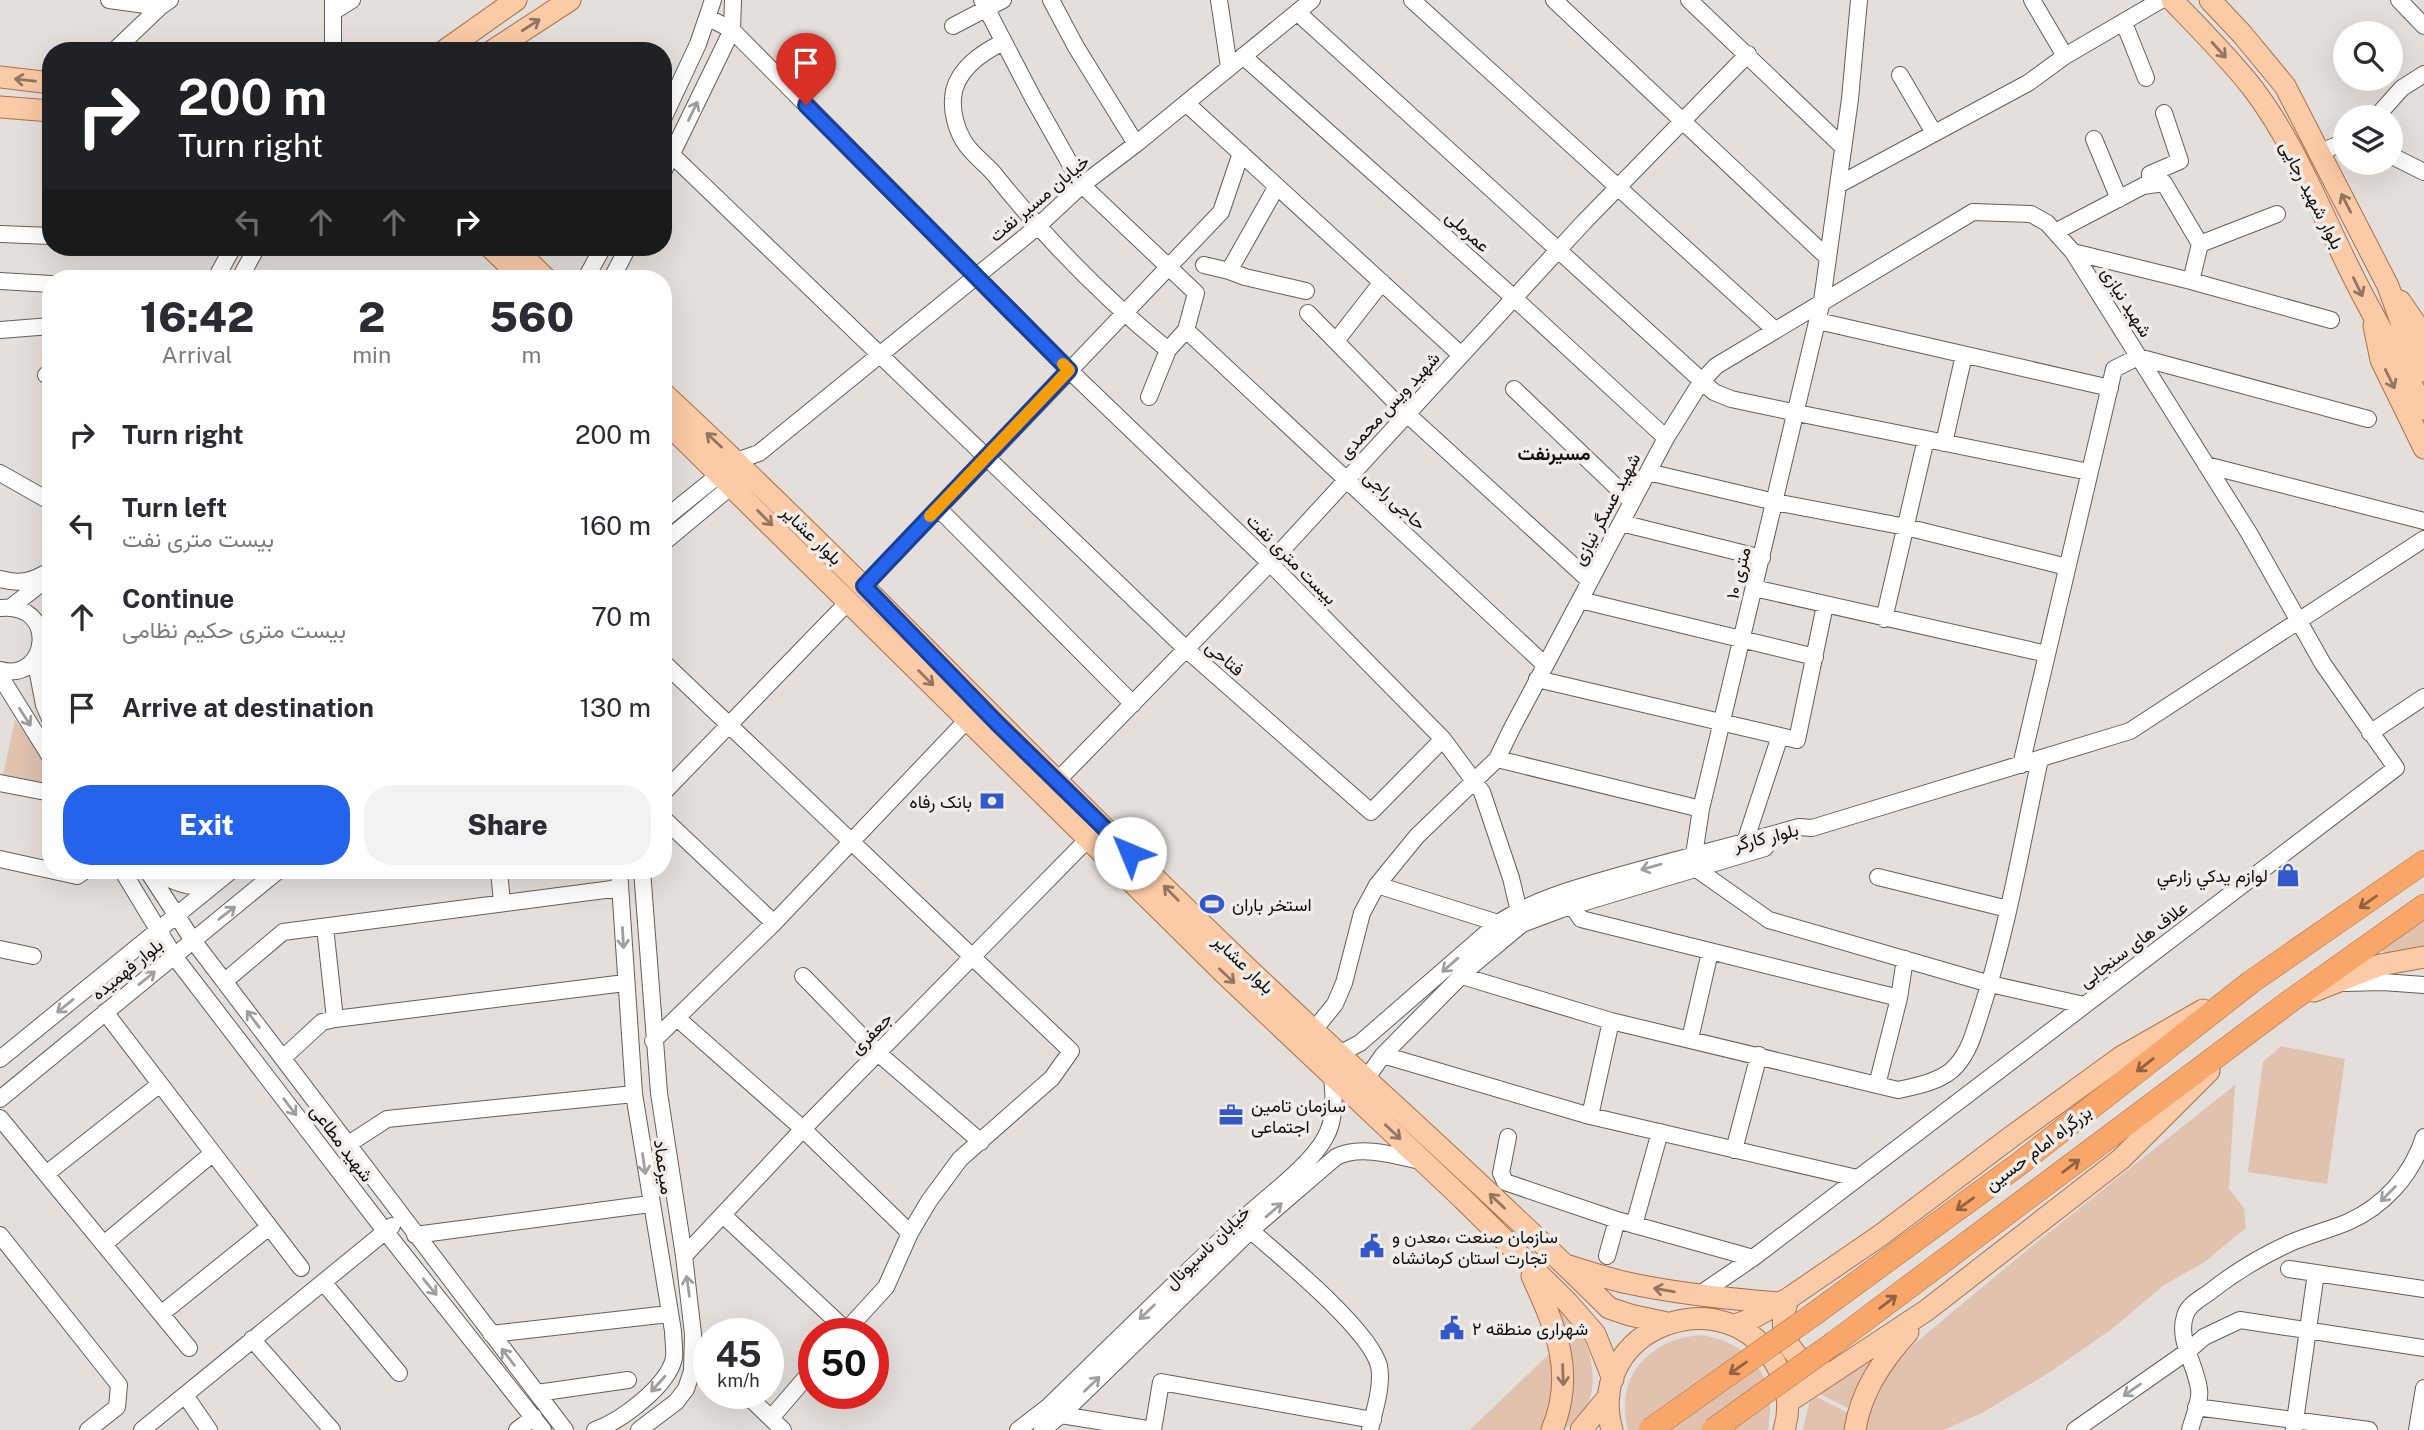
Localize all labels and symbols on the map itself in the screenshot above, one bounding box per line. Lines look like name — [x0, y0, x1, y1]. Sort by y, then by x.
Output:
one-way arrow — [520, 18, 540, 32]
pin — [776, 33, 836, 105]
one-way arrow — [2211, 41, 2227, 59]
one-way arrow — [15, 73, 37, 86]
one-way arrow — [687, 101, 700, 122]
street label: بلوار شهید رجایی — [2275, 137, 2348, 253]
street label: خیابان مسیر نفت — [985, 150, 1094, 247]
one-way arrow — [2339, 193, 2352, 214]
street label: عمرملی — [1441, 206, 1494, 257]
street label: شهید نیازی — [2096, 263, 2157, 342]
one-way arrow — [2352, 276, 2365, 297]
street label: شهید ویس محمدی — [1334, 347, 1445, 463]
one-way arrow — [2383, 368, 2397, 389]
one-way arrow — [706, 432, 723, 449]
district label: مسیرنفت — [1517, 442, 1591, 466]
street label: شهید عسگر نیازی — [1568, 449, 1645, 569]
street label: حاجی راجی — [1359, 466, 1431, 535]
street label: بلوار عشایر — [776, 500, 847, 570]
one-way arrow — [756, 509, 773, 526]
street label: بیست متری نفت — [1242, 509, 1342, 609]
street label: ۱۰ متری — [1721, 545, 1756, 601]
street label: فتاحی — [1201, 636, 1248, 681]
one-way arrow — [917, 670, 934, 687]
one-way arrow — [18, 707, 32, 727]
bank icon: بانک رفاه — [978, 787, 1006, 815]
place label: بانک رفاه — [909, 791, 972, 813]
position arrow — [1093, 816, 1167, 890]
street label: بلوار کارگر — [1731, 819, 1801, 856]
one-way arrow — [1640, 861, 1662, 874]
shop icon: لوازم يدكي زارعي — [2274, 861, 2302, 889]
place label: لوازم يدكي زارعي — [2157, 865, 2268, 891]
one-way arrow — [1163, 885, 1180, 902]
sports icon: استخر باران — [1198, 890, 1226, 918]
place label: استخر باران — [1232, 894, 1312, 916]
one-way arrow — [2359, 895, 2378, 909]
street label: علاف های سنجابی — [2075, 896, 2192, 992]
one-way arrow — [217, 905, 236, 920]
one-way arrow — [616, 926, 629, 949]
street label: بلوار عشایر — [1208, 929, 1279, 999]
street label: بلوار فهمیده — [87, 934, 168, 1005]
one-way arrow — [1441, 957, 1459, 973]
one-way arrow — [1218, 968, 1235, 985]
one-way arrow — [138, 970, 156, 986]
one-way arrow — [56, 998, 74, 1013]
street label: جعفری — [846, 1008, 897, 1059]
one-way arrow — [246, 1010, 261, 1028]
one-way arrow — [2137, 1057, 2155, 1072]
place label: سازمان تامین اجتماعی — [1251, 1095, 1346, 1138]
one-way arrow — [283, 1097, 298, 1116]
street label: شهید مطاعی — [305, 1100, 378, 1186]
office icon: سازمان تامین اجتماعی — [1217, 1101, 1245, 1129]
street label: بزرگراه امام حسین — [1981, 1101, 2097, 1197]
one-way arrow — [1384, 1124, 1401, 1141]
street label: میرعماد — [649, 1138, 678, 1196]
one-way arrow — [638, 1152, 651, 1175]
one-way arrow — [2061, 1159, 2080, 1173]
one-way arrow — [2380, 1186, 2397, 1203]
one-way arrow — [1488, 1193, 1506, 1209]
one-way arrow — [1956, 1196, 1975, 1211]
street label: خیابان ناسیونال — [1160, 1201, 1255, 1294]
one-way arrow — [1265, 1202, 1283, 1218]
place label: سازمان صنعت ،معدن و تجارت استان کرمانشاه — [1392, 1226, 1558, 1269]
public building icon: سازمان صنعت ،معدن و تجارت استان کرمانشاه — [1358, 1232, 1386, 1260]
one-way arrow — [681, 1276, 694, 1298]
one-way arrow — [422, 1277, 437, 1295]
one-way arrow — [1653, 1283, 1676, 1296]
one-way arrow — [1879, 1295, 1898, 1310]
one-way arrow — [1139, 1303, 1156, 1320]
public building icon: شهراری منطقه ۲ — [1438, 1314, 1466, 1342]
speed limit sign: 50 — [798, 1318, 889, 1409]
place label: شهراری منطقه ۲ — [1472, 1318, 1588, 1340]
one-way arrow — [501, 1348, 516, 1366]
one-way arrow — [1729, 1361, 1748, 1375]
one-way arrow — [1556, 1363, 1569, 1386]
one-way arrow — [650, 1375, 666, 1393]
one-way arrow — [1084, 1376, 1101, 1393]
one-way arrow — [2123, 1383, 2142, 1397]

